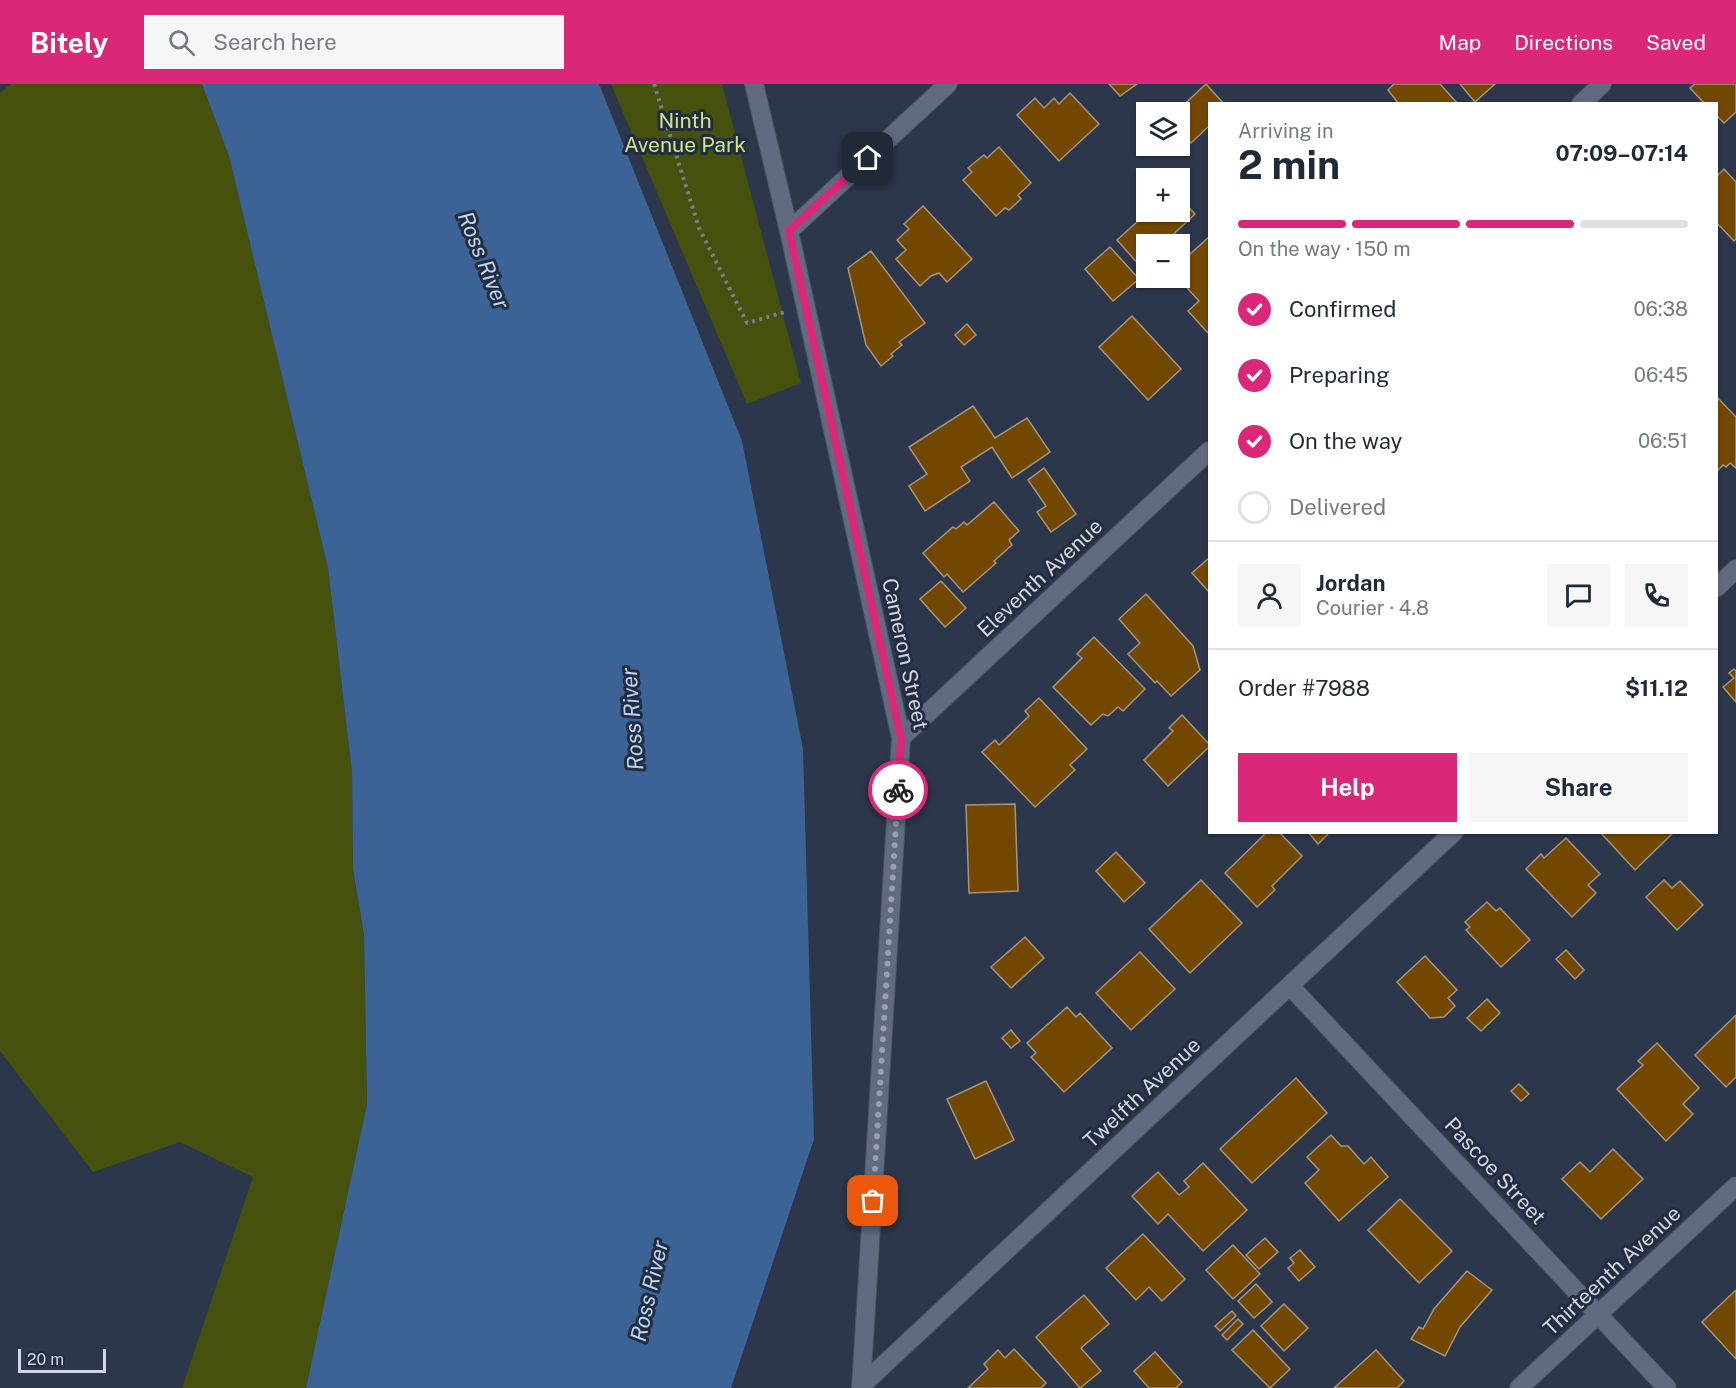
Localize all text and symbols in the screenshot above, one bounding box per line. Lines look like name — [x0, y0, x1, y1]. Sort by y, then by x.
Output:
search box — [144, 15, 564, 69]
text: Bitely — [30, 26, 108, 59]
icon: search — [165, 26, 198, 59]
text: Search here — [213, 29, 337, 55]
text: Map — [1439, 30, 1481, 55]
text: Directions — [1514, 30, 1613, 55]
text: Saved — [1646, 30, 1706, 55]
map controls — [1136, 102, 1190, 288]
button: layers — [1136, 102, 1190, 156]
park label: Ninth Avenue Park — [624, 108, 746, 157]
text: Arriving in — [1238, 119, 1333, 143]
pin — [842, 132, 893, 183]
text: 07:09–07:14 — [1555, 140, 1688, 166]
icon: home — [851, 141, 884, 174]
text: 2 min — [1238, 142, 1340, 188]
button: + — [1136, 168, 1190, 222]
water label: Ross River — [453, 208, 516, 313]
button: − — [1136, 234, 1190, 288]
text: On the way · 150 m — [1238, 237, 1410, 261]
icon: check — [1238, 293, 1271, 326]
text: Confirmed — [1289, 296, 1396, 322]
text: 06:38 — [1634, 297, 1688, 321]
icon: check — [1238, 359, 1271, 392]
text: Preparing — [1289, 362, 1390, 388]
text: 06:45 — [1634, 363, 1688, 387]
icon: check — [1238, 425, 1271, 458]
text: On the way — [1289, 428, 1402, 454]
text: 06:51 — [1638, 429, 1688, 453]
text: Delivered — [1289, 494, 1386, 520]
street label: Eleventh Avenue — [972, 513, 1107, 642]
button: person — [1238, 564, 1301, 627]
button: chat — [1547, 564, 1610, 627]
button: phone — [1625, 564, 1688, 627]
text: Jordan — [1316, 570, 1385, 596]
street label: Cameron Street — [877, 576, 934, 732]
text: Courier · 4.8 — [1316, 596, 1429, 620]
water label: Ross River — [615, 666, 649, 771]
text: Order #7988 — [1238, 675, 1370, 701]
text: $11.12 — [1625, 675, 1688, 701]
button: Help — [1238, 753, 1457, 822]
button: Share — [1469, 753, 1688, 822]
courier — [868, 760, 928, 820]
icon: bike — [882, 774, 915, 807]
street label: Twelfth Avenue — [1078, 1032, 1205, 1153]
street label: Pascoe Street — [1440, 1112, 1551, 1229]
pin — [847, 1175, 898, 1226]
icon: bag — [856, 1184, 889, 1217]
street label: Thirteenth Avenue — [1538, 1201, 1686, 1341]
water label: Ross River — [625, 1237, 673, 1344]
scale bar — [18, 1346, 106, 1374]
text: 20 m — [27, 1350, 64, 1369]

